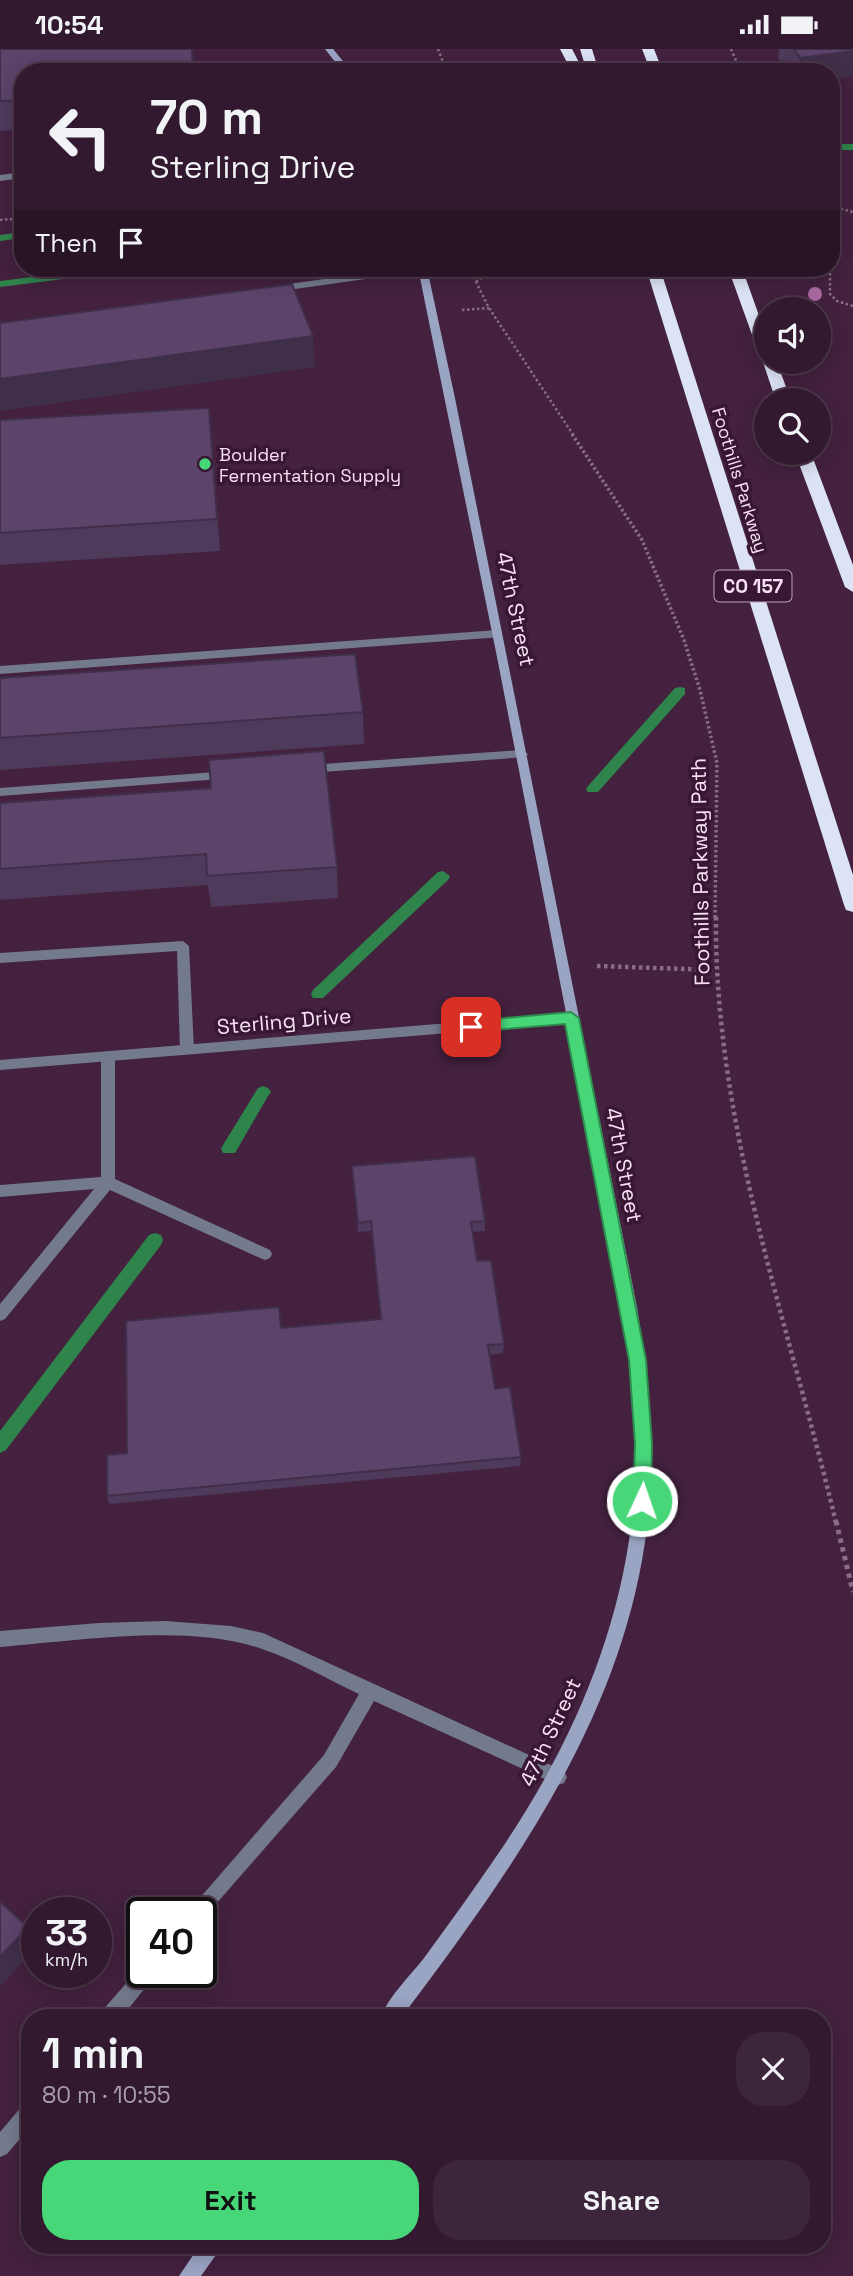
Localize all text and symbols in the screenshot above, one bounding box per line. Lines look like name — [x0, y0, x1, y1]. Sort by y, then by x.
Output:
text: 10:54 — [35, 8, 103, 42]
text: 70 m — [150, 86, 263, 148]
icon: left — [35, 91, 126, 182]
text: Sterling Drive — [150, 147, 356, 187]
icon: arrive — [112, 224, 150, 262]
text: Then — [35, 226, 98, 260]
map controls — [754, 297, 831, 465]
button: sound — [754, 297, 831, 374]
button: search — [754, 388, 831, 465]
street label: Foothills Parkway — [707, 404, 773, 556]
place label: Boulder Fermentation Supply — [219, 443, 401, 487]
marker: Boulder Fermentation Supply — [197, 456, 213, 472]
street label: 47th Street — [491, 549, 541, 669]
road number: CO 157 — [714, 571, 792, 601]
street label: Foothills Parkway Path — [685, 758, 715, 986]
pin — [441, 997, 501, 1057]
street label: Sterling Drive — [216, 1002, 352, 1040]
icon: arrive — [452, 1008, 490, 1046]
street label: 47th Street — [600, 1105, 648, 1225]
position arrow — [605, 1464, 679, 1538]
street label: 47th Street — [513, 1674, 587, 1790]
speed limit sign: 40 — [126, 1897, 217, 1988]
text: 33 — [45, 1911, 88, 1955]
text: km/h — [45, 1948, 88, 1971]
text: 1 min — [42, 2027, 145, 2080]
button: close — [736, 2032, 810, 2106]
text: 80 m · 10:55 — [42, 2080, 171, 2110]
button: Exit — [42, 2160, 419, 2240]
button: Share — [433, 2160, 810, 2240]

